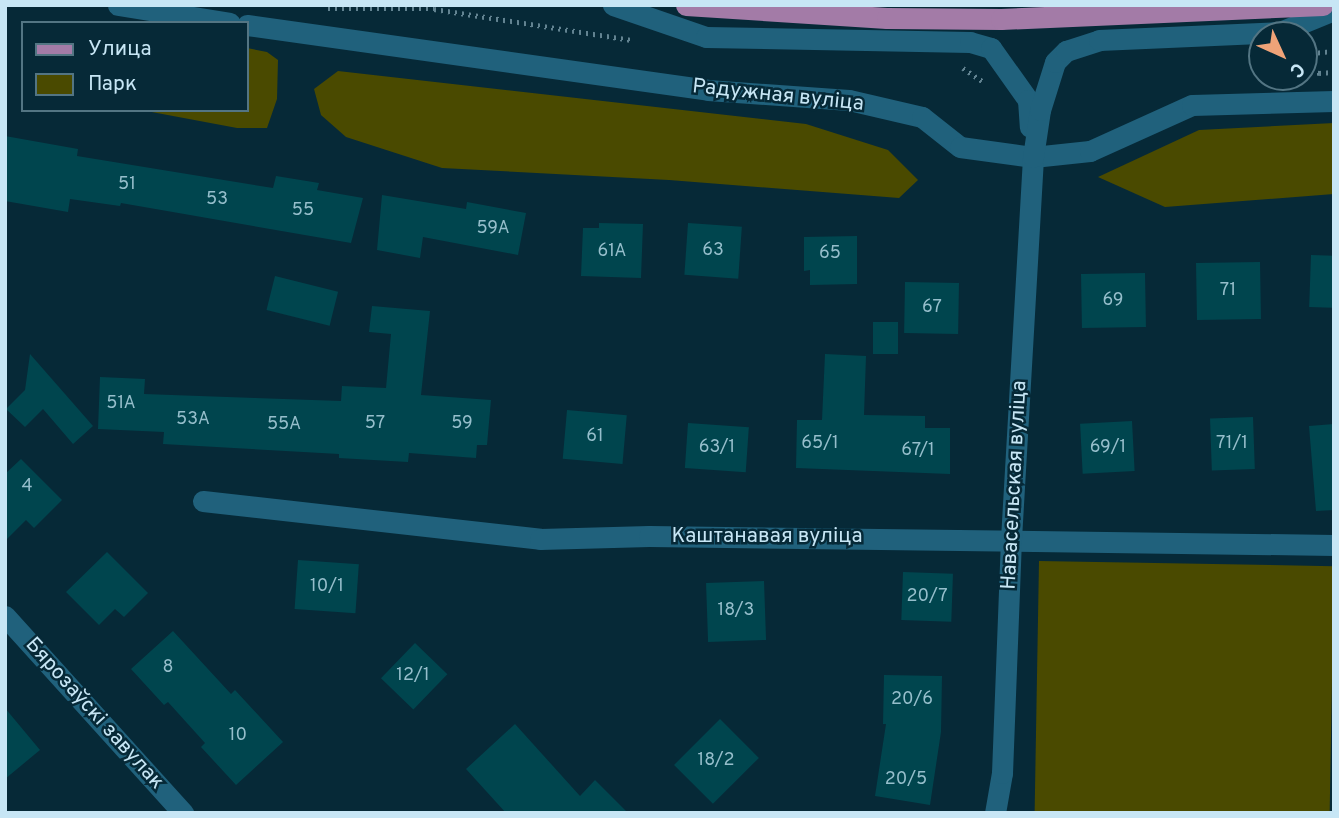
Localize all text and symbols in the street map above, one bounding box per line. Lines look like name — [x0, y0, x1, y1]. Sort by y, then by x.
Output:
legend — [21, 21, 248, 112]
north arrow — [1248, 21, 1318, 91]
text: Улица — [88, 36, 152, 63]
text: С — [1284, 57, 1309, 82]
text: Парк — [88, 71, 137, 98]
street label: Радужная вуліца — [691, 74, 865, 118]
house number: 51 — [118, 174, 136, 196]
house number: 53 — [206, 189, 228, 211]
house number: 55 — [292, 200, 314, 222]
house number: 59А — [476, 218, 510, 240]
house number: 63 — [702, 240, 724, 262]
house number: 61А — [597, 241, 627, 263]
house number: 65 — [819, 243, 841, 265]
house number: 71 — [1220, 280, 1236, 302]
house number: 69 — [1103, 290, 1123, 312]
house number: 67 — [922, 297, 942, 319]
street label: Навасельская вуліца — [997, 380, 1033, 590]
house number: 51А — [106, 393, 136, 415]
house number: 53А — [176, 409, 210, 431]
house number: 57 — [365, 413, 385, 435]
house number: 59 — [451, 413, 473, 435]
house number: 55А — [267, 414, 301, 436]
house number: 61 — [586, 426, 604, 448]
house number: 65/1 — [801, 433, 839, 455]
house number: 71/1 — [1216, 433, 1248, 455]
house number: 63/1 — [699, 437, 735, 459]
house number: 69/1 — [1090, 437, 1126, 459]
house number: 67/1 — [901, 440, 935, 462]
house number: 4 — [21, 476, 33, 498]
street label: Каштанавая вуліца — [671, 524, 863, 550]
house number: 10/1 — [310, 576, 344, 598]
house number: 20/7 — [906, 586, 948, 608]
house number: 18/3 — [718, 600, 754, 622]
street label: Бярозаўскі завулак — [19, 633, 169, 795]
house number: 8 — [163, 657, 173, 679]
house number: 12/1 — [396, 665, 430, 687]
house number: 20/6 — [891, 689, 933, 711]
house number: 10 — [229, 725, 247, 747]
house number: 18/2 — [697, 750, 735, 772]
house number: 20/5 — [885, 769, 927, 791]

